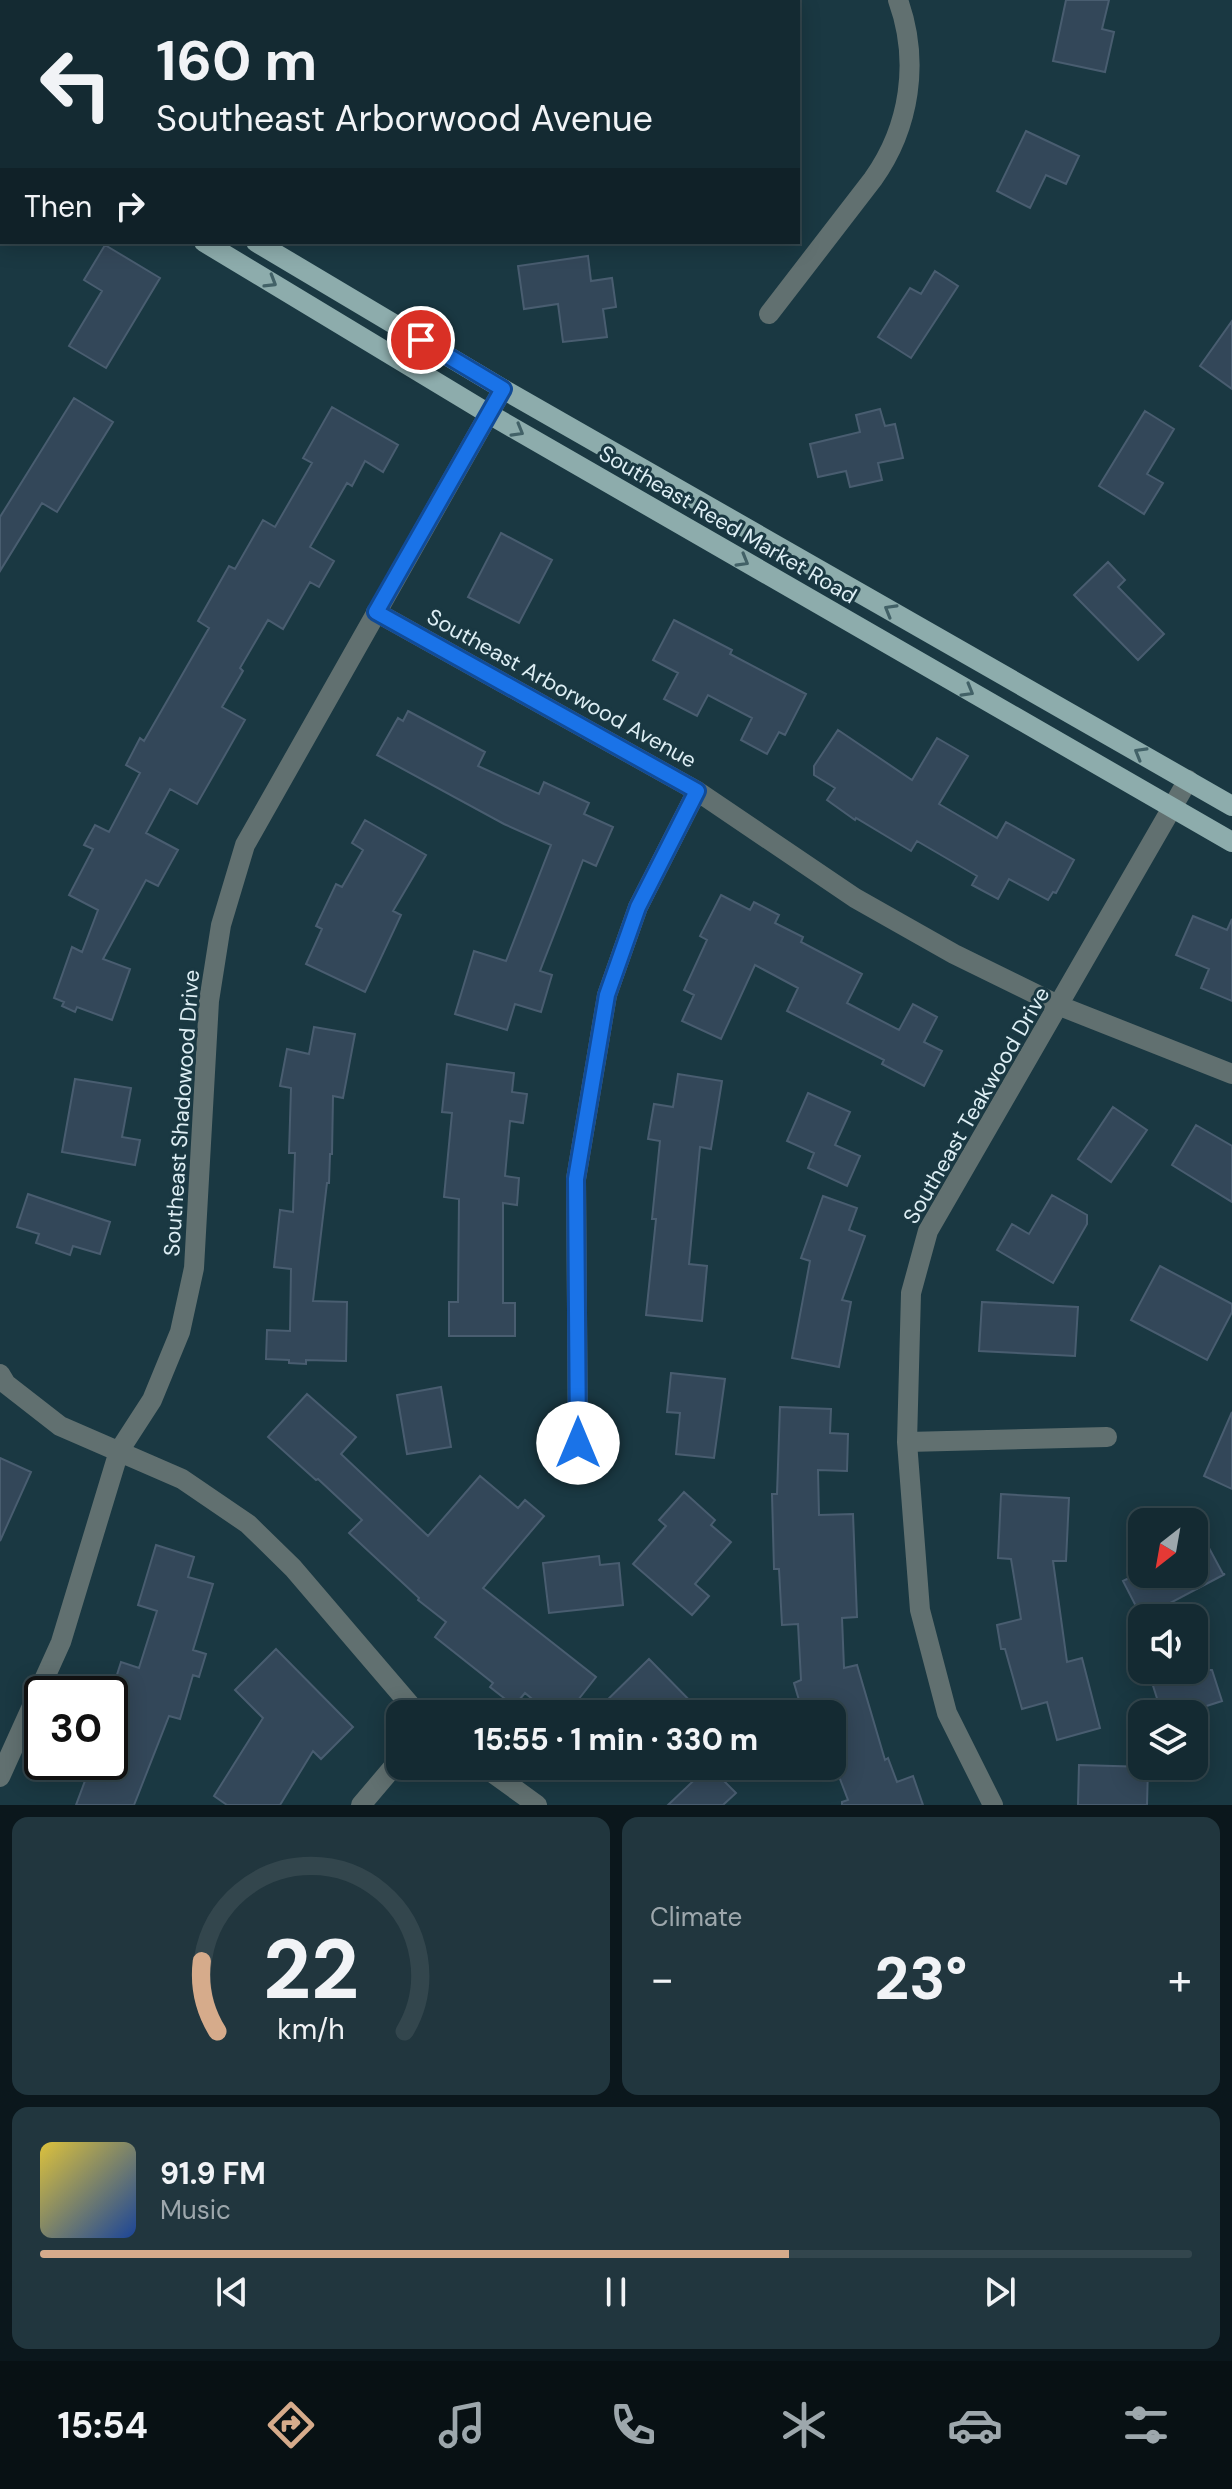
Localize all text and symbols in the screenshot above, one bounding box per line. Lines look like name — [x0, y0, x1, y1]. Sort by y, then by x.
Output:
text: 160 m — [156, 24, 317, 97]
icon: left — [24, 32, 128, 136]
text: Southeast Arborwood Avenue — [156, 95, 653, 142]
icon: right — [108, 184, 152, 228]
text: Then — [24, 187, 92, 226]
one-way arrow — [262, 273, 277, 288]
pin — [387, 306, 455, 374]
icon: arrive — [399, 318, 443, 362]
one-way arrow — [509, 421, 524, 437]
street label: Southeast Reed Market Road — [594, 439, 862, 610]
one-way arrow — [734, 551, 749, 567]
street label: Southeast Arborwood Avenue — [422, 602, 702, 775]
one-way arrow — [884, 604, 899, 620]
one-way arrow — [959, 681, 974, 697]
one-way arrow — [1134, 747, 1149, 763]
street label: Southeast Shadowood Drive — [157, 969, 206, 1257]
street label: Southeast Teakwood Drive — [897, 981, 1056, 1229]
position arrow — [536, 1401, 620, 1485]
north arrow — [1128, 1508, 1208, 1588]
map controls — [1128, 1508, 1208, 1780]
button: sound — [1128, 1604, 1208, 1684]
speed limit sign: 30 — [24, 1676, 128, 1780]
button: layers — [1128, 1700, 1208, 1780]
text: 15:55 · 1 min · 330 m — [474, 1720, 758, 1759]
text: Climate — [650, 1900, 742, 1934]
text: 22 — [263, 1915, 359, 2024]
text: 23° — [875, 1939, 967, 2018]
text: − — [650, 1950, 674, 2008]
text: + — [1168, 1950, 1192, 2008]
text: km/h — [277, 2011, 345, 2048]
text: 91.9 FM — [160, 2154, 266, 2193]
text: Music — [160, 2193, 231, 2227]
icon: previous — [210, 2270, 254, 2314]
icon: pause — [594, 2270, 638, 2314]
icon: next — [978, 2270, 1022, 2314]
icon: directions — [263, 2397, 319, 2453]
icon: music — [434, 2397, 490, 2453]
icon: phone — [605, 2397, 661, 2453]
icon: climate — [776, 2397, 832, 2453]
icon: car — [947, 2397, 1003, 2453]
icon: filters — [1118, 2397, 1174, 2453]
text: 15:54 — [58, 2402, 148, 2449]

